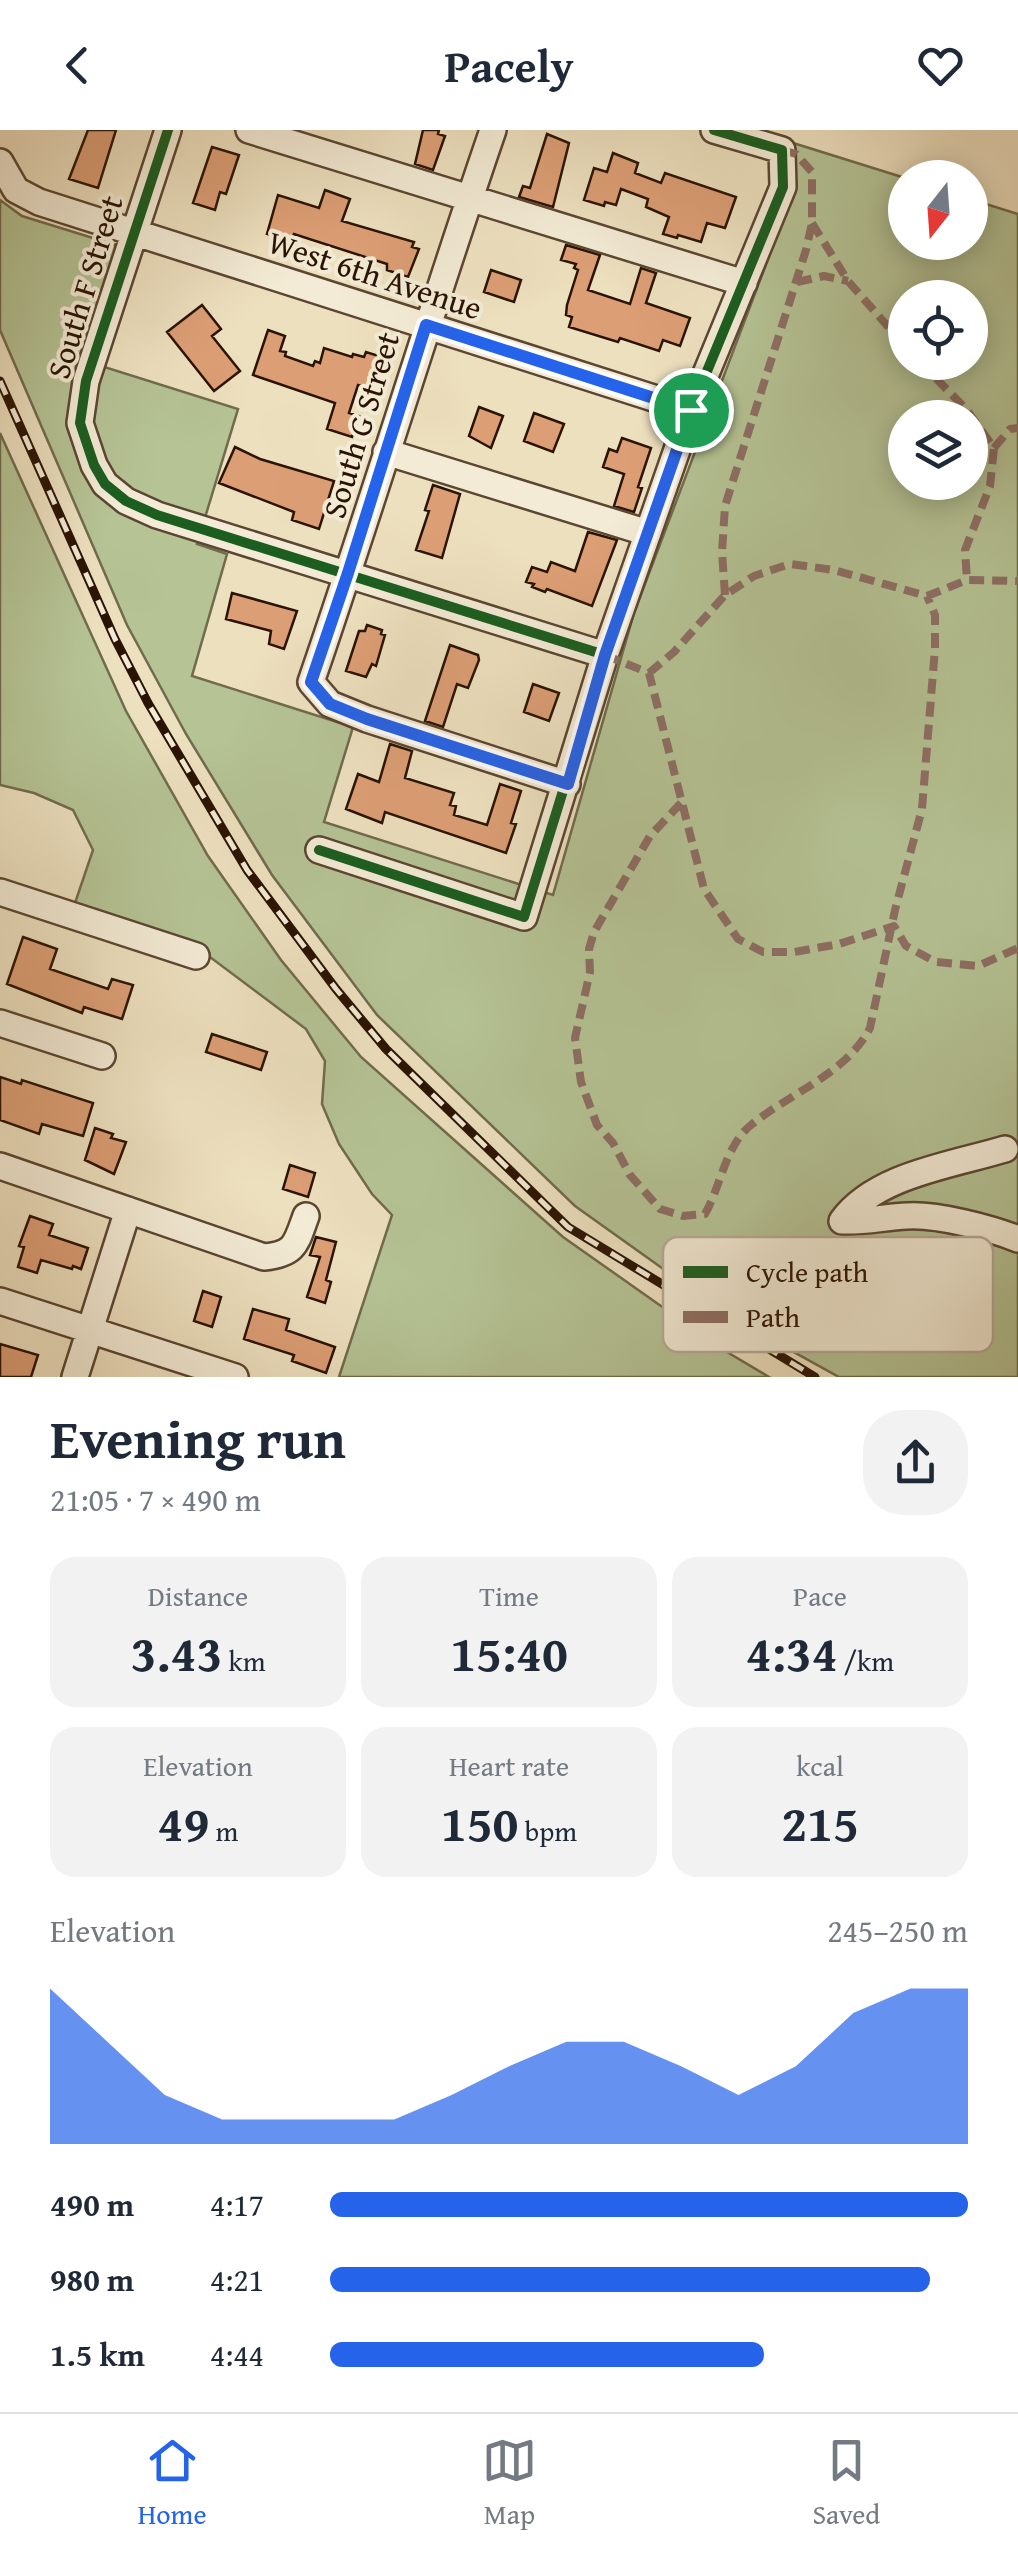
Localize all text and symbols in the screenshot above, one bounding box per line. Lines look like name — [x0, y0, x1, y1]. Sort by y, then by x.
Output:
text: Pacely — [444, 33, 574, 98]
icon: back — [50, 38, 105, 93]
icon: heart — [913, 38, 968, 93]
north arrow — [888, 160, 988, 260]
map controls — [888, 160, 988, 500]
street label: South F Street — [34, 190, 135, 384]
street label: West 6th Avenue — [262, 218, 488, 331]
button: locate — [888, 280, 988, 380]
street label: South G Street — [310, 326, 411, 524]
pin — [649, 368, 734, 453]
icon: arrive — [664, 383, 719, 438]
button: layers — [888, 400, 988, 500]
legend — [663, 1237, 993, 1352]
text: Cycle path — [746, 1251, 869, 1292]
text: Path — [746, 1296, 800, 1337]
text: Evening run — [50, 1398, 346, 1478]
button: share — [863, 1410, 968, 1515]
text: 21:05 · 7 × 490 m — [50, 1476, 261, 1523]
text: Distance — [148, 1575, 248, 1616]
text: Time — [479, 1575, 539, 1616]
text: Pace — [793, 1575, 847, 1616]
text: 3.43 — [130, 1616, 222, 1689]
text: 15:40 — [450, 1616, 568, 1689]
text: 4:34 — [746, 1616, 838, 1689]
text: km — [222, 1640, 266, 1681]
text: /km — [838, 1640, 894, 1681]
text: Elevation — [143, 1745, 253, 1786]
text: Heart rate — [449, 1745, 569, 1786]
text: kcal — [796, 1745, 844, 1786]
text: 49 — [158, 1786, 209, 1859]
text: 150 — [441, 1786, 519, 1859]
text: 215 — [781, 1786, 859, 1859]
text: m — [209, 1810, 238, 1851]
text: bpm — [519, 1810, 577, 1851]
text: Elevation — [50, 1907, 175, 1954]
text: 245–250 m — [827, 1907, 968, 1954]
text: 490 m — [50, 2181, 134, 2228]
text: 4:17 — [210, 2181, 264, 2228]
text: 980 m — [50, 2256, 134, 2303]
text: 4:21 — [210, 2256, 264, 2303]
text: 1.5 km — [50, 2331, 145, 2378]
text: 4:44 — [210, 2331, 264, 2378]
tab: Home — [138, 2433, 207, 2534]
tab: Map — [482, 2433, 537, 2534]
tab: Saved — [812, 2433, 880, 2534]

